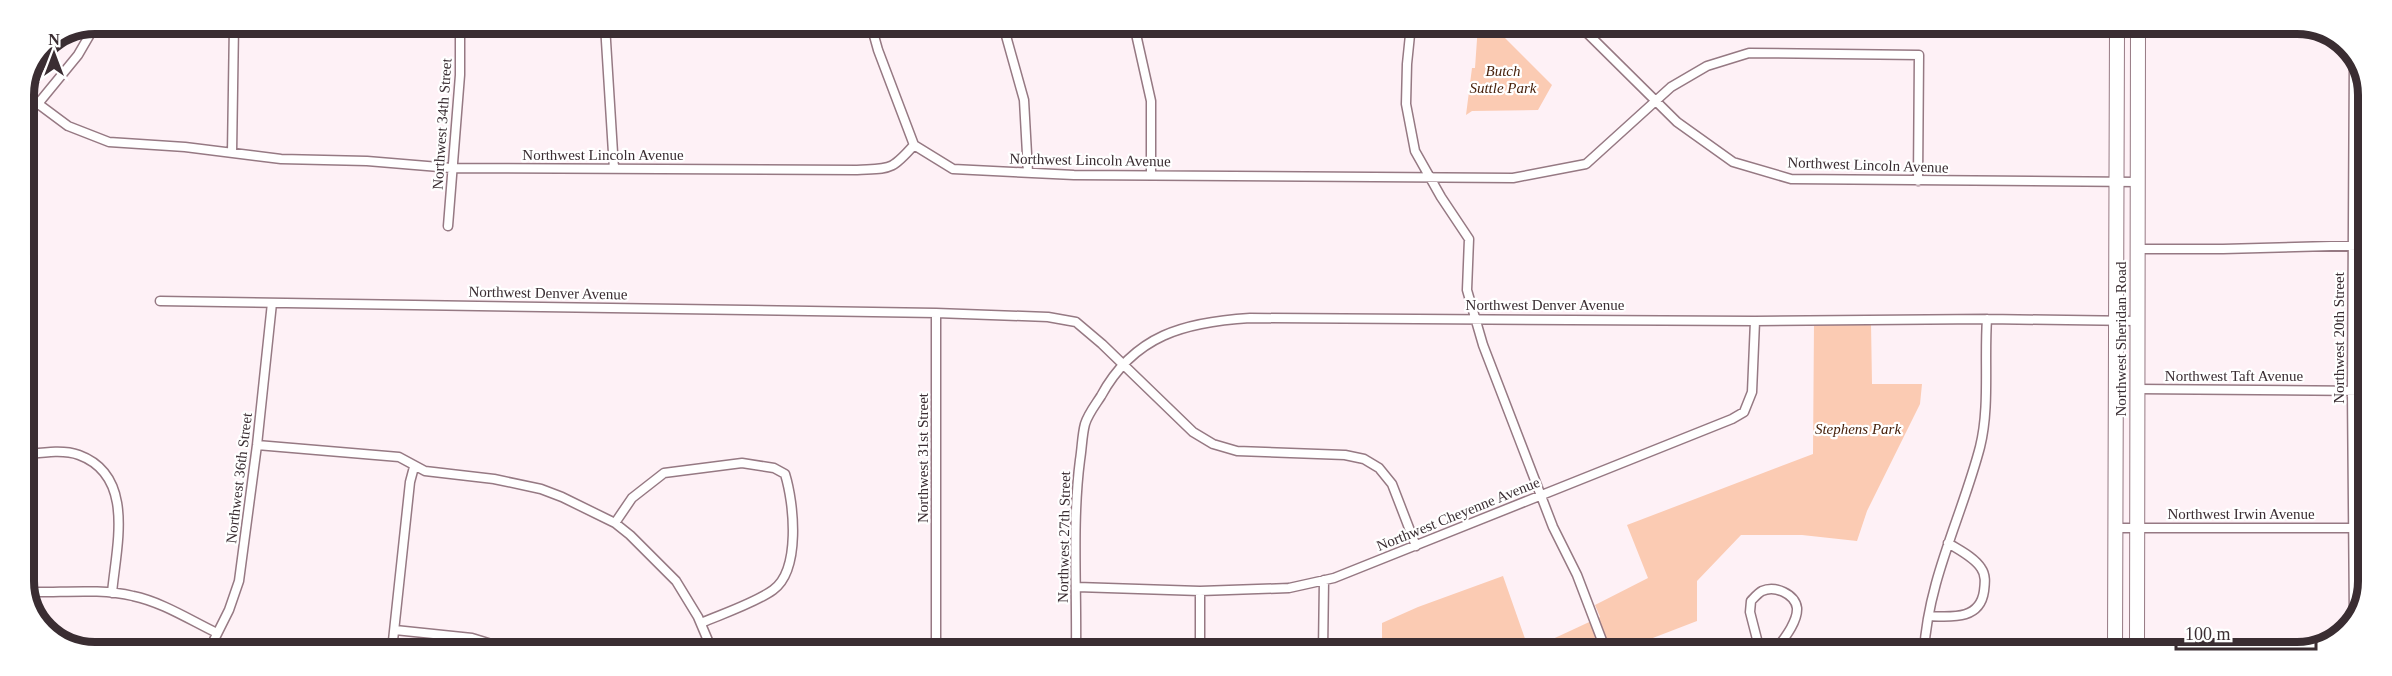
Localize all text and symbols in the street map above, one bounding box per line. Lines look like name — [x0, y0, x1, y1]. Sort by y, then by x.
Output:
north arrow — [24, 24, 84, 84]
text: N — [48, 31, 60, 48]
street label: Northwest 34th Street — [429, 57, 455, 190]
park label: Butch Suttle Park — [1469, 63, 1537, 96]
street label: Northwest Lincoln Avenue — [522, 147, 684, 163]
street label: Northwest Lincoln Avenue — [1009, 151, 1171, 169]
street label: Northwest Lincoln Avenue — [1787, 154, 1949, 176]
street label: Northwest Sheridan Road — [2113, 261, 2129, 416]
street label: Northwest 20th Street — [2331, 271, 2347, 404]
street label: Northwest Denver Avenue — [468, 284, 628, 302]
street label: Northwest Denver Avenue — [1466, 297, 1625, 313]
street label: Northwest Taft Avenue — [2165, 368, 2304, 384]
street label: Northwest 31st Street — [915, 392, 931, 523]
street label: Northwest 36th Street — [223, 411, 255, 544]
park label: Stephens Park — [1815, 421, 1901, 437]
street label: Northwest 27th Street — [1055, 470, 1073, 603]
street label: Northwest Cheyenne Avenue — [1374, 474, 1542, 554]
street label: Northwest Irwin Avenue — [2167, 506, 2315, 522]
scale bar — [2176, 613, 2316, 651]
text: 100 m — [2185, 624, 2231, 644]

